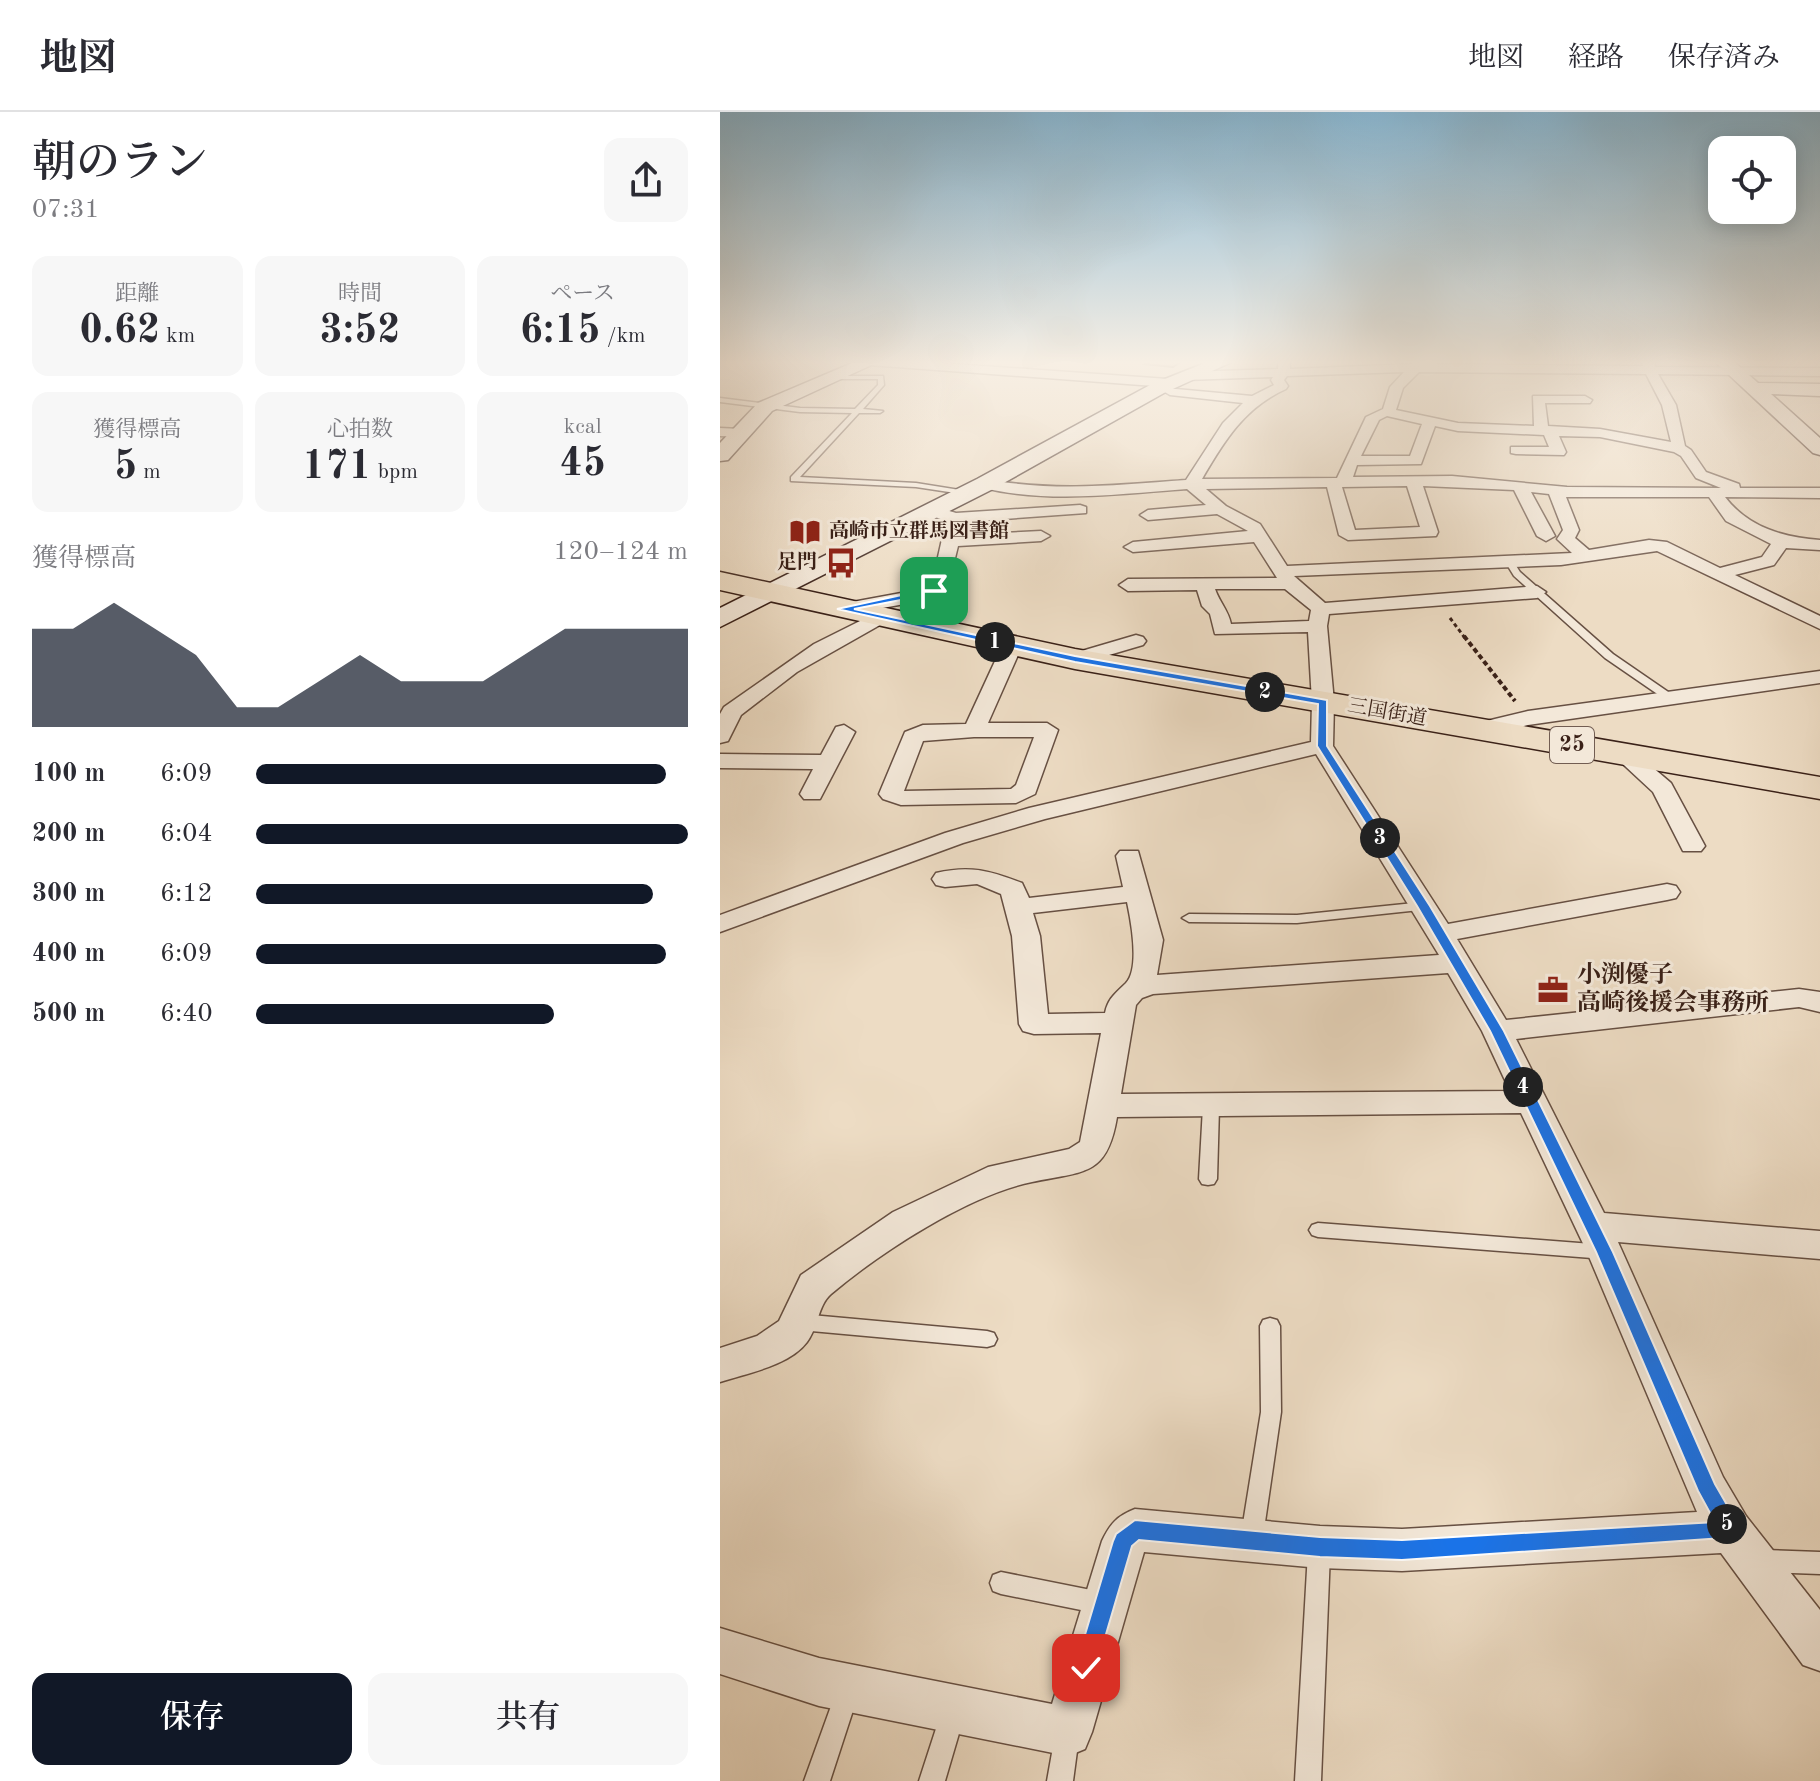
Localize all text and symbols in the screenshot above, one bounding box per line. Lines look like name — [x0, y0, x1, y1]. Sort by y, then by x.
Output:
text: 地図 — [40, 41, 116, 79]
text: 地図 — [1468, 45, 1524, 73]
text: 経路 — [1568, 45, 1624, 73]
text: 保存済み — [1668, 45, 1780, 73]
map controls — [1708, 136, 1796, 224]
button: locate — [1708, 136, 1796, 224]
button: share — [604, 138, 688, 222]
text: 朝のラン — [32, 142, 208, 186]
text: 07:31 — [32, 197, 100, 223]
text: 距離 — [115, 283, 159, 305]
text: 時間 — [338, 283, 382, 305]
text: ペース — [550, 283, 615, 305]
text: 0.62 — [79, 312, 160, 352]
text: 3:52 — [320, 312, 400, 352]
text: 6:15 — [520, 312, 601, 352]
text: km — [160, 325, 195, 347]
text: /km — [601, 325, 646, 347]
text: kcal — [564, 416, 602, 438]
text: 獲得標高 — [93, 419, 181, 441]
text: 心拍数 — [327, 419, 393, 441]
text: 45 — [559, 445, 606, 485]
text: 5 — [114, 448, 137, 488]
text: 171 — [302, 448, 372, 488]
text: m — [137, 461, 161, 483]
text: bpm — [372, 461, 418, 483]
library icon: 高崎市立群馬図書館 — [788, 515, 822, 549]
place label: 高崎市立群馬図書館 — [829, 519, 1009, 542]
text: 120–124 m — [553, 539, 688, 565]
text: 獲得標高 — [32, 546, 136, 572]
bus stop icon: 足門 — [824, 546, 858, 580]
place label: 足門 — [777, 551, 817, 573]
pin — [900, 557, 968, 625]
icon: arrive — [912, 569, 956, 613]
pin: 1 — [975, 622, 1015, 662]
text: 1 — [989, 631, 1001, 653]
pin: 2 — [1245, 672, 1285, 712]
text: 2 — [1259, 681, 1271, 703]
street label: 三国街道 — [1346, 694, 1428, 730]
road number: 25 — [1550, 727, 1594, 763]
text: 100 m — [32, 761, 105, 787]
text: 6:09 — [160, 761, 213, 787]
pin: 3 — [1360, 818, 1400, 858]
text: 200 m — [32, 821, 105, 847]
text: 6:04 — [160, 821, 213, 847]
text: 3 — [1374, 827, 1386, 849]
text: 300 m — [32, 881, 105, 907]
text: 6:12 — [160, 881, 213, 907]
text: 400 m — [32, 941, 105, 967]
text: 6:09 — [160, 941, 213, 967]
place label: 小渕優子 高崎後援会事務所 — [1577, 961, 1769, 1016]
office icon: 小渕優子 高崎後援会事務所 — [1536, 973, 1570, 1007]
text: 500 m — [32, 1001, 105, 1027]
text: 6:40 — [160, 1001, 213, 1027]
pin: 4 — [1503, 1067, 1543, 1107]
text: 4 — [1517, 1076, 1529, 1098]
pin: 5 — [1707, 1504, 1747, 1544]
text: 5 — [1721, 1513, 1733, 1535]
pin — [1052, 1634, 1120, 1702]
icon: check — [1064, 1646, 1108, 1690]
button: 保存 — [32, 1673, 352, 1765]
button: 共有 — [368, 1673, 688, 1765]

